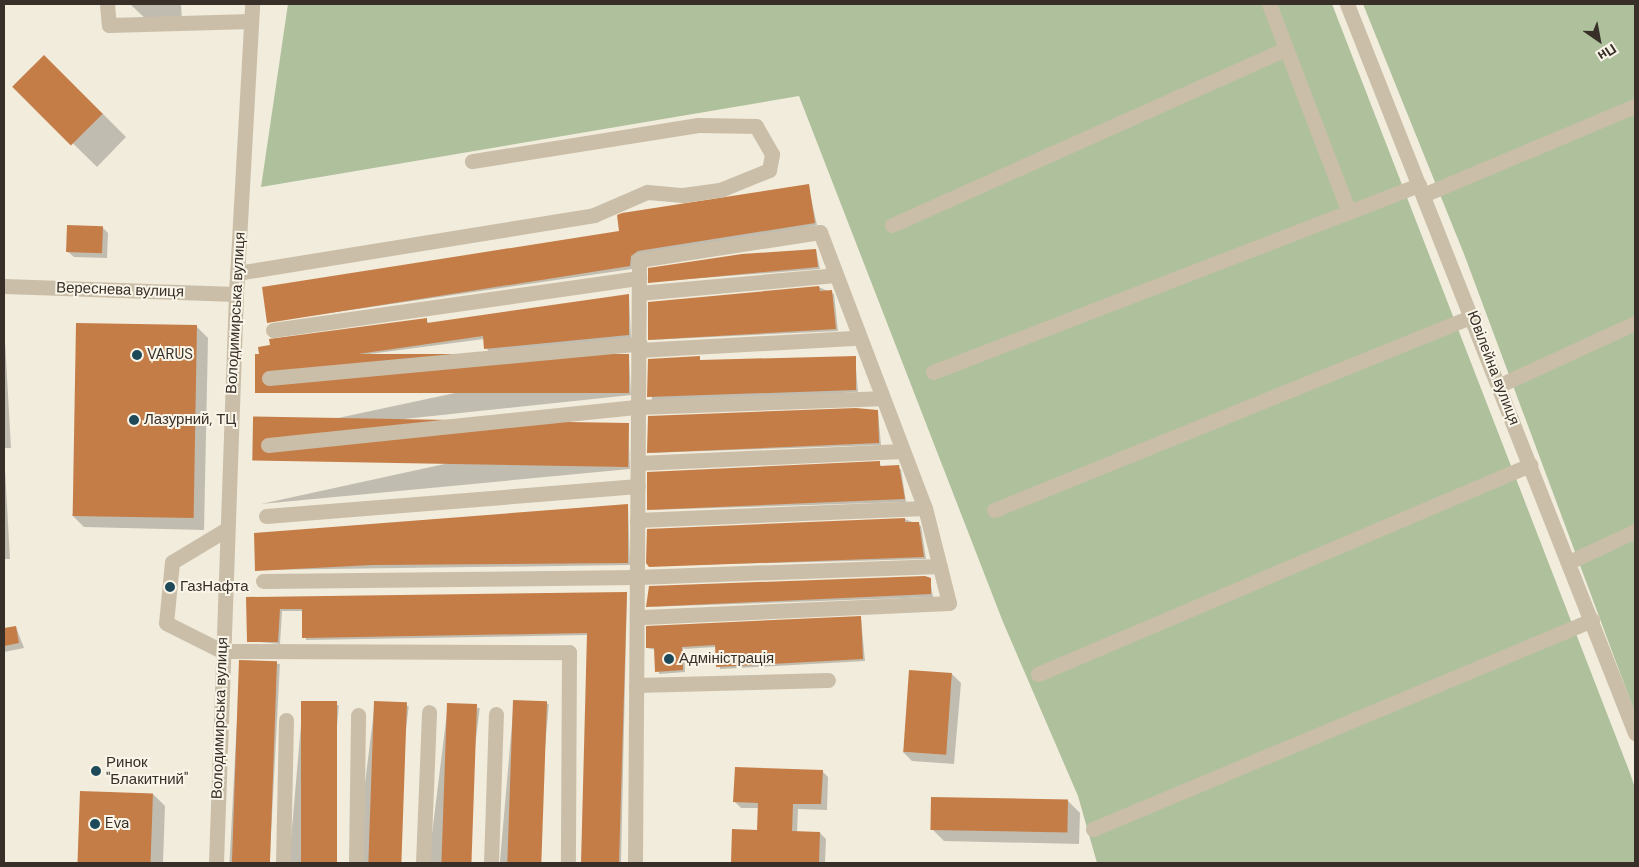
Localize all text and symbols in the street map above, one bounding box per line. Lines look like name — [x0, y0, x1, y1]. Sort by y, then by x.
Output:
north arrow — [1574, 15, 1624, 65]
text: Пн — [1594, 40, 1620, 65]
street label: Володимирська вулиця — [223, 231, 249, 395]
street label: Вереснева вулиця — [56, 279, 184, 301]
street label: Ювілейна вулиця — [1463, 308, 1523, 428]
place label: VARUS — [147, 346, 193, 364]
marker: VARUS — [131, 349, 143, 361]
place label: Лазурний, ТЦ — [144, 411, 236, 429]
marker: Лазурний, ТЦ — [128, 414, 140, 426]
place label: ГазНафта — [180, 578, 249, 596]
marker: ГазНафта — [164, 581, 176, 593]
street label: Володимирська вулиця — [208, 637, 232, 799]
place label: Адміністрація — [679, 650, 774, 668]
marker: Адміністрація — [663, 653, 675, 665]
place label: Ринок "Блакитний" — [106, 753, 188, 788]
marker: Ринок "Блакитний" — [90, 765, 102, 777]
place label: Eva — [105, 815, 129, 833]
marker: Eva — [89, 818, 101, 830]

